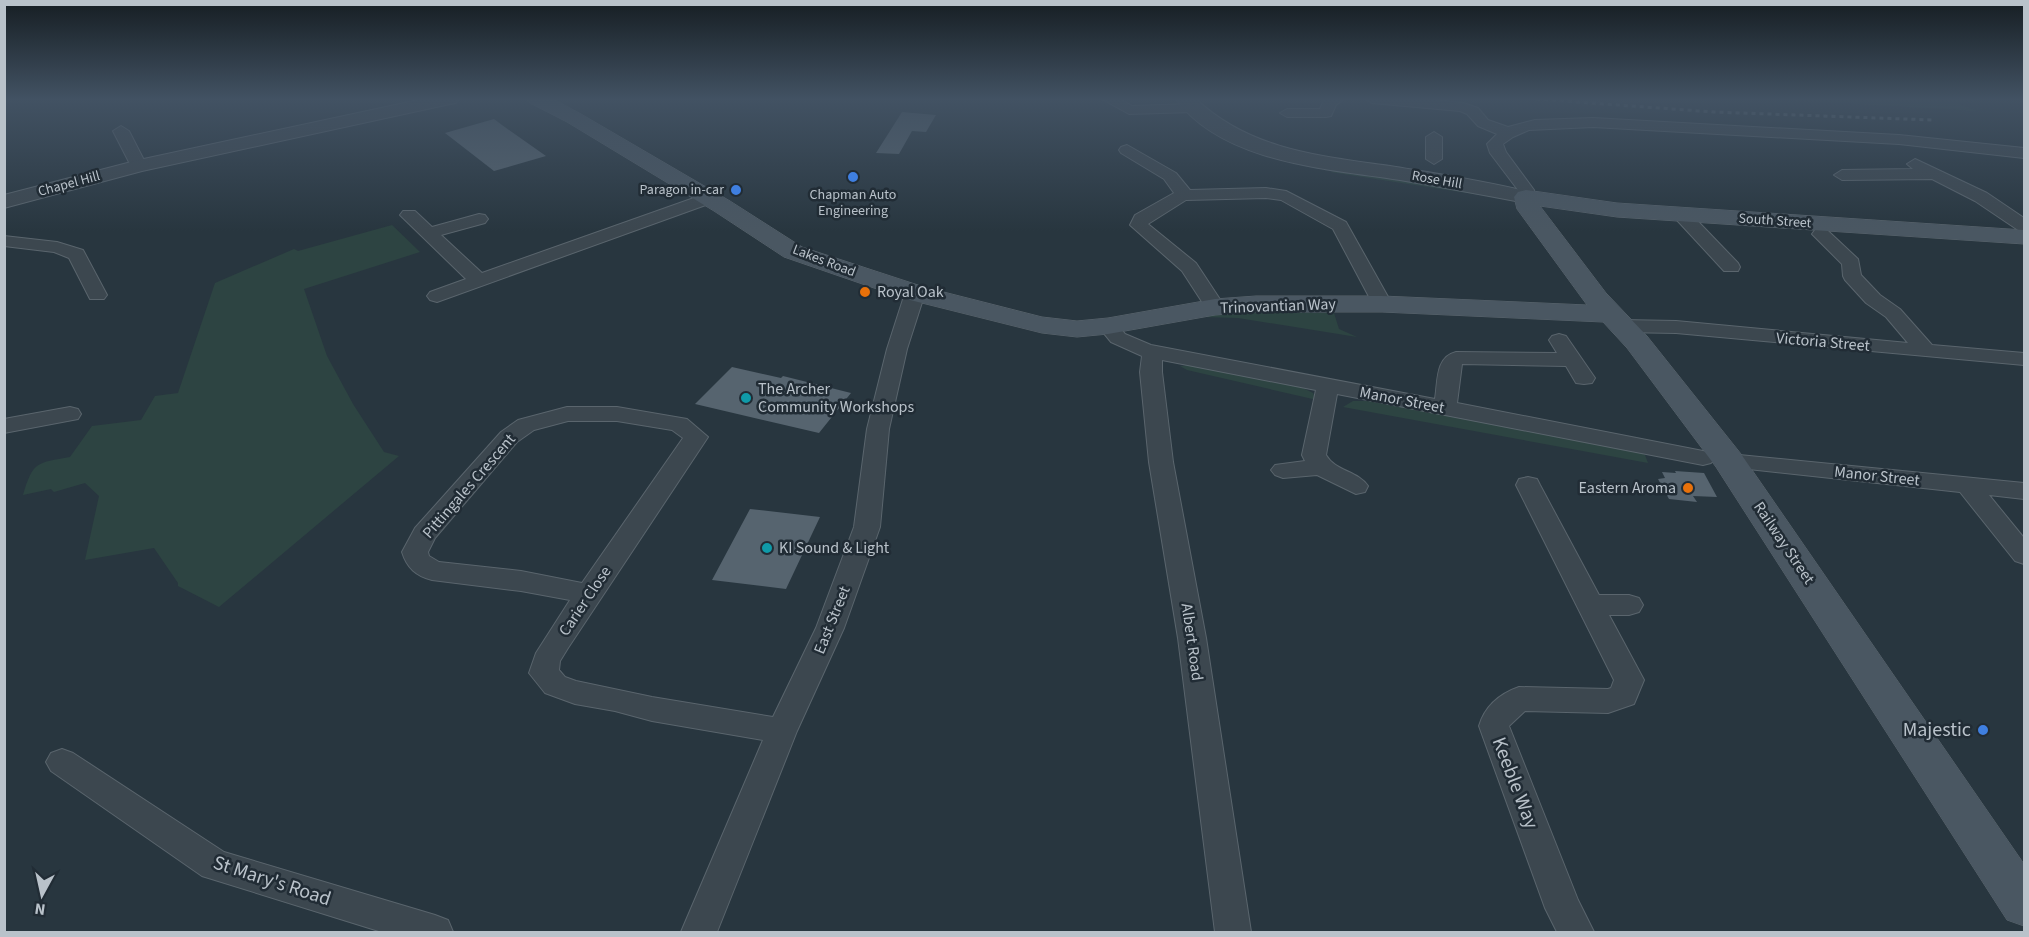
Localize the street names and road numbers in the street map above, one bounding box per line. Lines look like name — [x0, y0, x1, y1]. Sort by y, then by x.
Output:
street label: Chapel Hill — [36, 166, 103, 202]
street label: Rose Hill — [1410, 166, 1464, 194]
street label: South Street — [1738, 208, 1812, 234]
street label: Lakes Road — [790, 240, 858, 282]
street label: Trinovantian Way — [1220, 293, 1337, 319]
street label: Victoria Street — [1775, 327, 1871, 357]
street label: Manor Street — [1358, 381, 1447, 419]
street label: Pittingales Crescent — [417, 428, 521, 543]
street label: Manor Street — [1833, 461, 1921, 491]
street label: Railway Street — [1748, 497, 1820, 589]
street label: Carier Close — [554, 562, 616, 640]
street label: East Street — [808, 582, 856, 657]
street label: Albert Road — [1176, 602, 1208, 682]
street label: Keeble Way — [1485, 733, 1546, 834]
street label: St Mary's Road — [210, 849, 334, 913]

